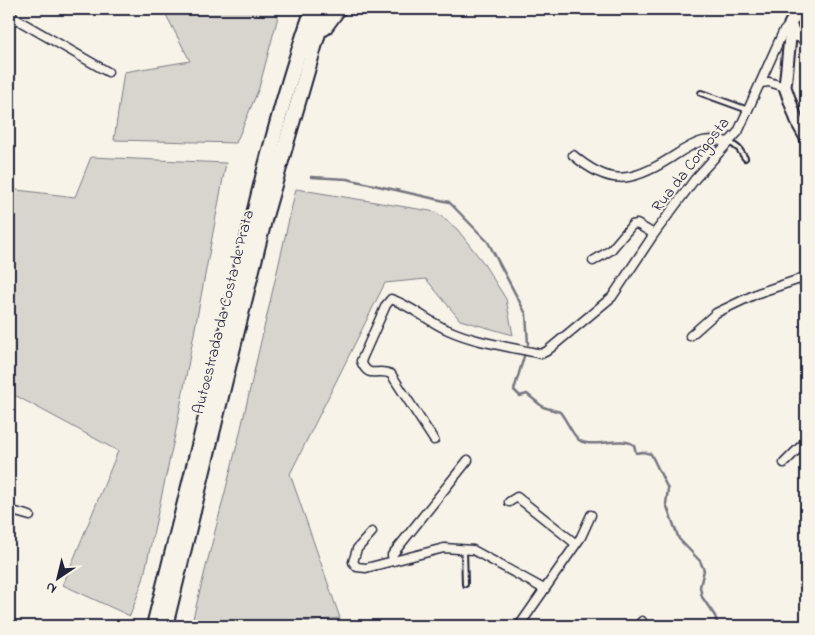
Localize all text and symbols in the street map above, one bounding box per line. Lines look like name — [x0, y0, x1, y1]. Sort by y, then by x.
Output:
street label: Rua da Congosta — [646, 112, 736, 218]
street label: Autoestrada da Costa de Prata — [187, 207, 261, 417]
north arrow — [32, 552, 82, 602]
text: N — [42, 576, 61, 599]

